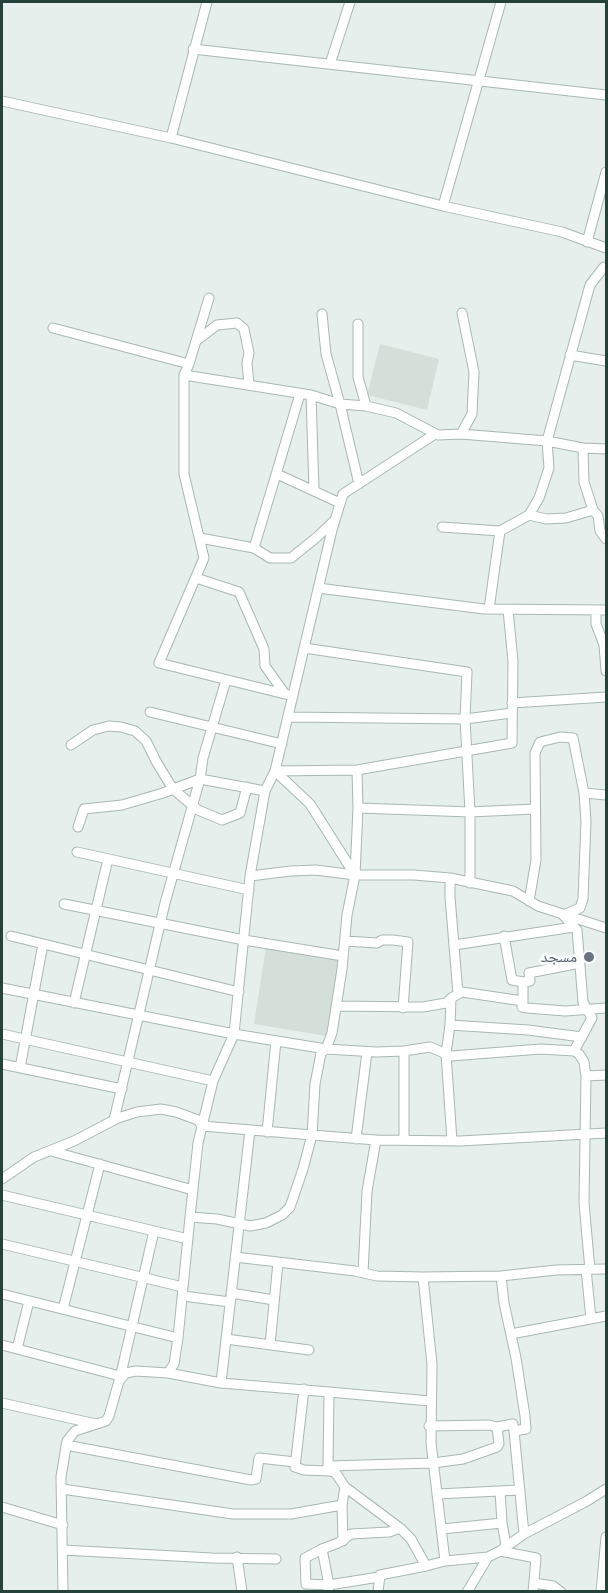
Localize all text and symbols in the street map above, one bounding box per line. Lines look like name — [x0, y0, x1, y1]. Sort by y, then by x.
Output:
place label: مسجد — [541, 947, 577, 967]
marker: مسجد — [582, 950, 596, 964]

